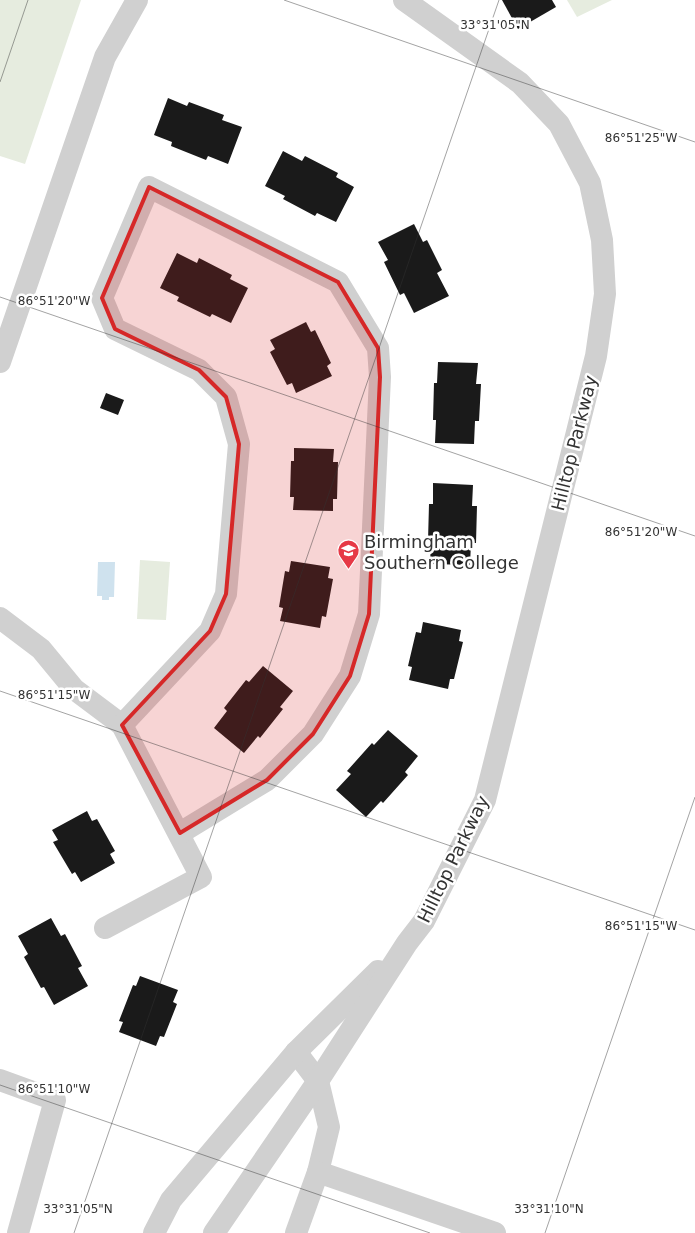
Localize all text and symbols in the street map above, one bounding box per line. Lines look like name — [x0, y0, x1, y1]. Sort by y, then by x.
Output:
text: 33°31'05"N — [460, 18, 530, 32]
text: 86°51'25"W — [605, 131, 677, 145]
text: 86°51'20"W — [18, 294, 90, 308]
street label: Hilltop Parkway — [547, 373, 601, 513]
text: 86°51'20"W — [605, 525, 677, 539]
place label: Birmingham Southern College — [364, 531, 519, 573]
school or university icon: Birmingham Southern College — [336, 539, 360, 570]
text: 86°51'15"W — [18, 688, 90, 702]
street label: Hilltop Parkway — [413, 792, 493, 926]
text: 86°51'15"W — [605, 919, 677, 933]
text: 86°51'10"W — [18, 1082, 90, 1096]
text: 33°31'05"N — [43, 1202, 113, 1216]
text: 33°31'10"N — [514, 1202, 584, 1216]

